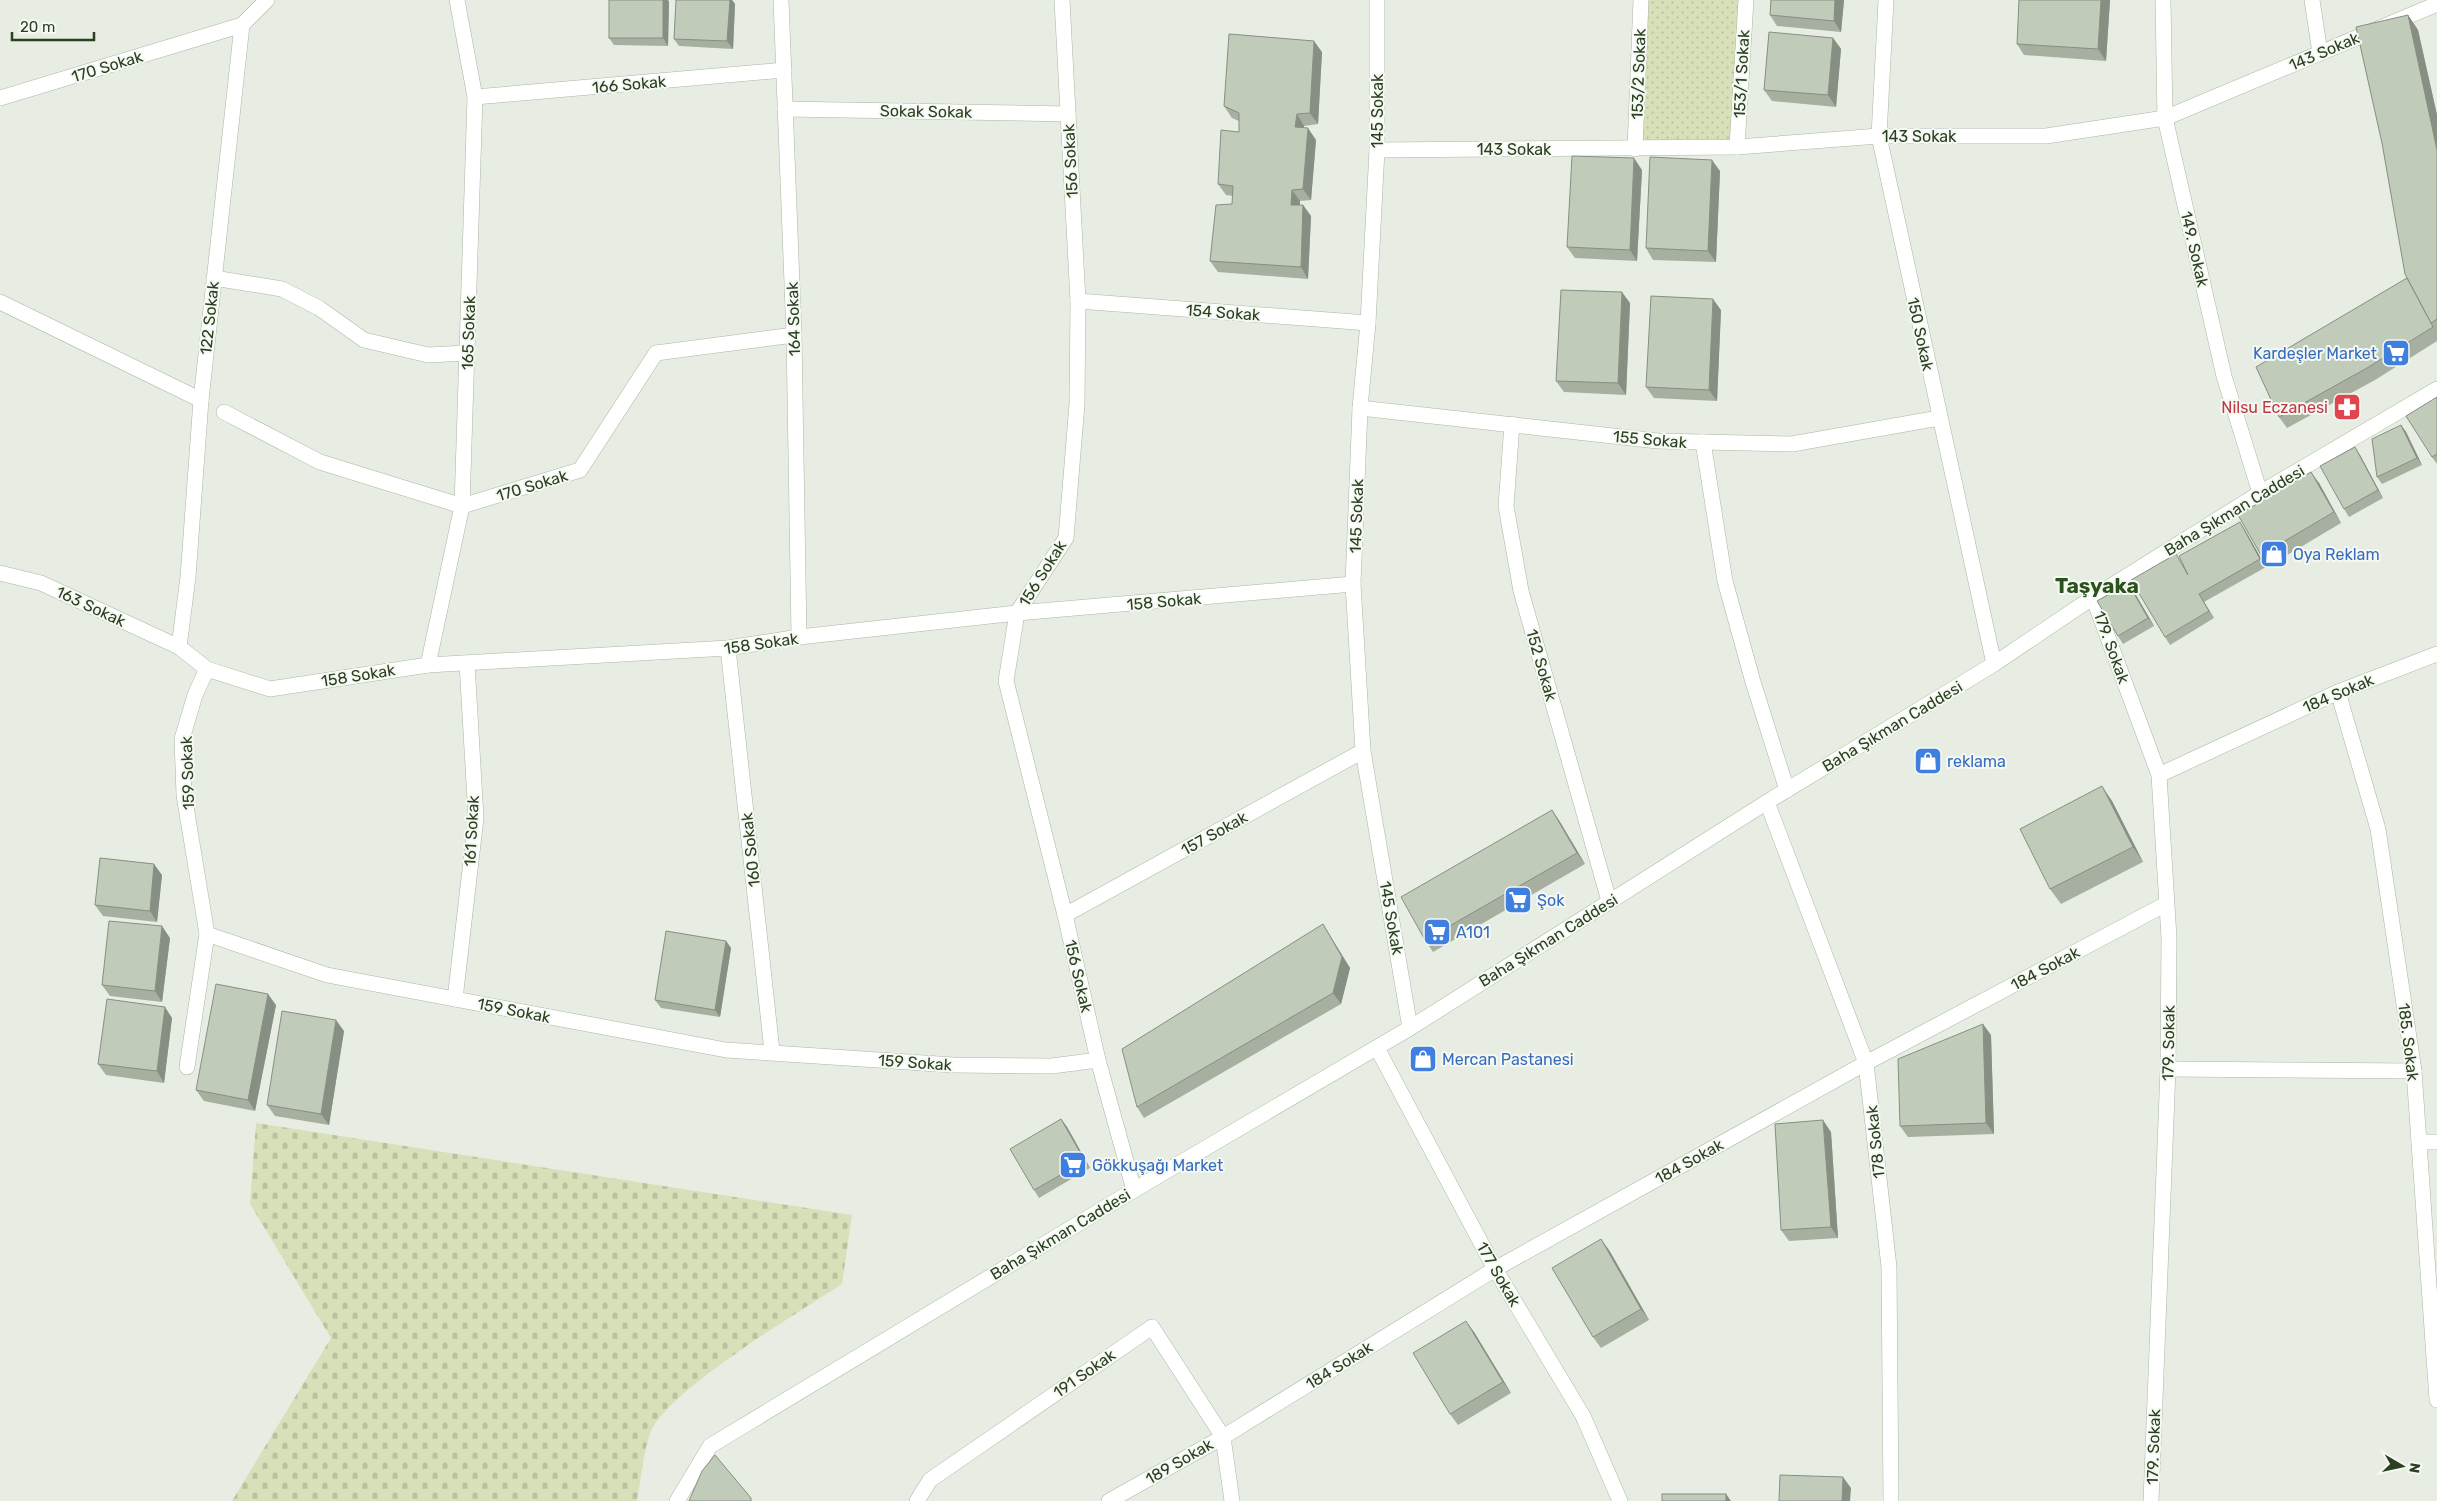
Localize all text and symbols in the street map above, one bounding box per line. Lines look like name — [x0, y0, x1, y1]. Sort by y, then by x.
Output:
scale bar — [12, 10, 95, 42]
text: 20 m — [20, 18, 55, 36]
street label: 153/2 Sokak — [1627, 27, 1650, 120]
street label: 143 Sokak — [2286, 28, 2363, 75]
street label: 153/1 Sokak — [1730, 29, 1753, 119]
street label: 170 Sokak — [69, 46, 146, 86]
street label: 166 Sokak — [591, 72, 668, 97]
street label: 145 Sokak — [1368, 73, 1387, 148]
street label: Sokak Sokak — [880, 101, 973, 122]
street label: 156 Sokak — [1059, 123, 1082, 199]
street label: 143 Sokak — [1882, 127, 1957, 146]
street label: 143 Sokak — [1477, 140, 1552, 159]
street label: 149. Sokak — [2177, 209, 2213, 290]
street label: 122 Sokak — [196, 280, 223, 356]
street label: 164 Sokak — [783, 281, 804, 357]
street label: 165 Sokak — [458, 295, 479, 370]
street label: 150 Sokak — [1903, 296, 1938, 373]
street label: 154 Sokak — [1185, 300, 1262, 325]
supermarket icon: Kardeşler Market — [2381, 338, 2411, 368]
place label: Kardeşler Market — [2253, 344, 2377, 363]
pharmacy icon: Nilsu Eczanesi — [2332, 392, 2362, 422]
place label: Nilsu Eczanesi — [2221, 398, 2328, 417]
street label: 155 Sokak — [1612, 427, 1688, 452]
street label: Baha Şıkman Caddesi — [2161, 461, 2308, 560]
street label: 170 Sokak — [494, 465, 571, 505]
street label: 145 Sokak — [1346, 478, 1367, 554]
street label: 156 Sokak — [1015, 536, 1071, 610]
shop icon: Oya Reklam — [2259, 539, 2289, 569]
place label: Oya Reklam — [2293, 545, 2380, 564]
district label: Taşyaka — [2055, 573, 2139, 598]
street label: 163 Sokak — [53, 582, 129, 631]
street label: 158 Sokak — [1126, 589, 1203, 614]
street label: 179. Sokak — [2090, 608, 2134, 687]
street label: 152 Sokak — [1522, 627, 1561, 704]
street label: 158 Sokak — [723, 629, 800, 658]
street label: 158 Sokak — [320, 660, 397, 691]
street label: 184 Sokak — [2300, 670, 2377, 717]
street label: Baha Şıkman Caddesi — [1819, 677, 1966, 776]
street label: 159 Sokak — [177, 735, 198, 810]
shop icon: reklama — [1913, 746, 1943, 776]
place label: reklama — [1947, 752, 2006, 771]
street label: 161 Sokak — [460, 794, 483, 867]
street label: 157 Sokak — [1178, 807, 1251, 859]
street label: 160 Sokak — [737, 811, 764, 888]
street label: 145 Sokak — [1376, 880, 1407, 957]
supermarket icon: Şok — [1503, 885, 1533, 915]
street label: Baha Şıkman Caddesi — [1475, 890, 1621, 991]
place label: Şok — [1537, 891, 1565, 910]
supermarket icon: A101 — [1422, 917, 1452, 947]
place label: A101 — [1456, 923, 1490, 942]
street label: 156 Sokak — [1061, 938, 1096, 1015]
street label: 184 Sokak — [2008, 942, 2084, 994]
street label: 159 Sokak — [476, 994, 553, 1027]
street label: 185. Sokak — [2394, 1002, 2423, 1083]
street label: 179. Sokak — [2158, 1004, 2179, 1081]
shop icon: Mercan Pastanesi — [1408, 1044, 1438, 1074]
street label: 159 Sokak — [877, 1050, 953, 1075]
place label: Mercan Pastanesi — [1442, 1050, 1574, 1069]
street label: 178 Sokak — [1862, 1104, 1889, 1179]
street label: 184 Sokak — [1652, 1135, 1727, 1188]
supermarket icon: Gökkuşağı Market — [1058, 1150, 1088, 1180]
place label: Gökkuşağı Market — [1092, 1156, 1223, 1175]
street label: Baha Şıkman Caddesi — [987, 1185, 1134, 1284]
street label: 177 Sokak — [1472, 1239, 1525, 1311]
street label: 184 Sokak — [1302, 1337, 1377, 1393]
street label: 191 Sokak — [1050, 1345, 1120, 1402]
street label: 179. Sokak — [2143, 1408, 2164, 1485]
street label: 189 Sokak — [1142, 1434, 1217, 1488]
north arrow — [2377, 1441, 2427, 1491]
text: N — [2405, 1462, 2424, 1474]

